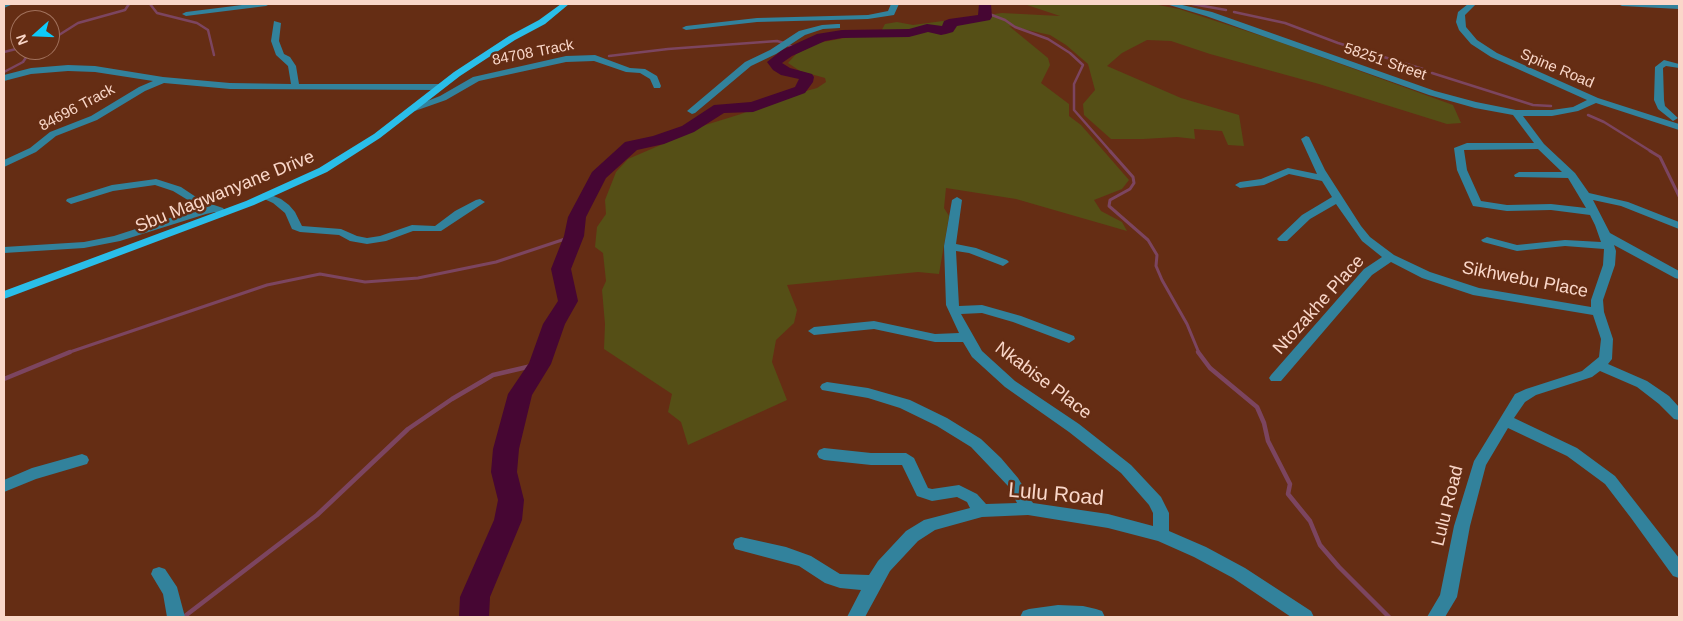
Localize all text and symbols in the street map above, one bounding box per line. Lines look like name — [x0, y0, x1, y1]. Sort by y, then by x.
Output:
north arrow — [10, 10, 60, 60]
text: N — [13, 32, 31, 47]
street label: 84708 Track — [491, 36, 575, 70]
street label: 58251 Street — [1341, 40, 1429, 84]
street label: Spine Road — [1517, 45, 1597, 93]
street label: 84696 Track — [36, 81, 118, 135]
street label: Sbu Magwanyane Drive — [132, 146, 318, 238]
street label: Ntozakhe Place — [1269, 251, 1369, 359]
street label: Sikhwebu Place — [1460, 257, 1590, 303]
street label: Nkabise Place — [991, 338, 1095, 424]
street label: Lulu Road — [1428, 464, 1468, 548]
street label: Lulu Road — [1007, 478, 1105, 512]

